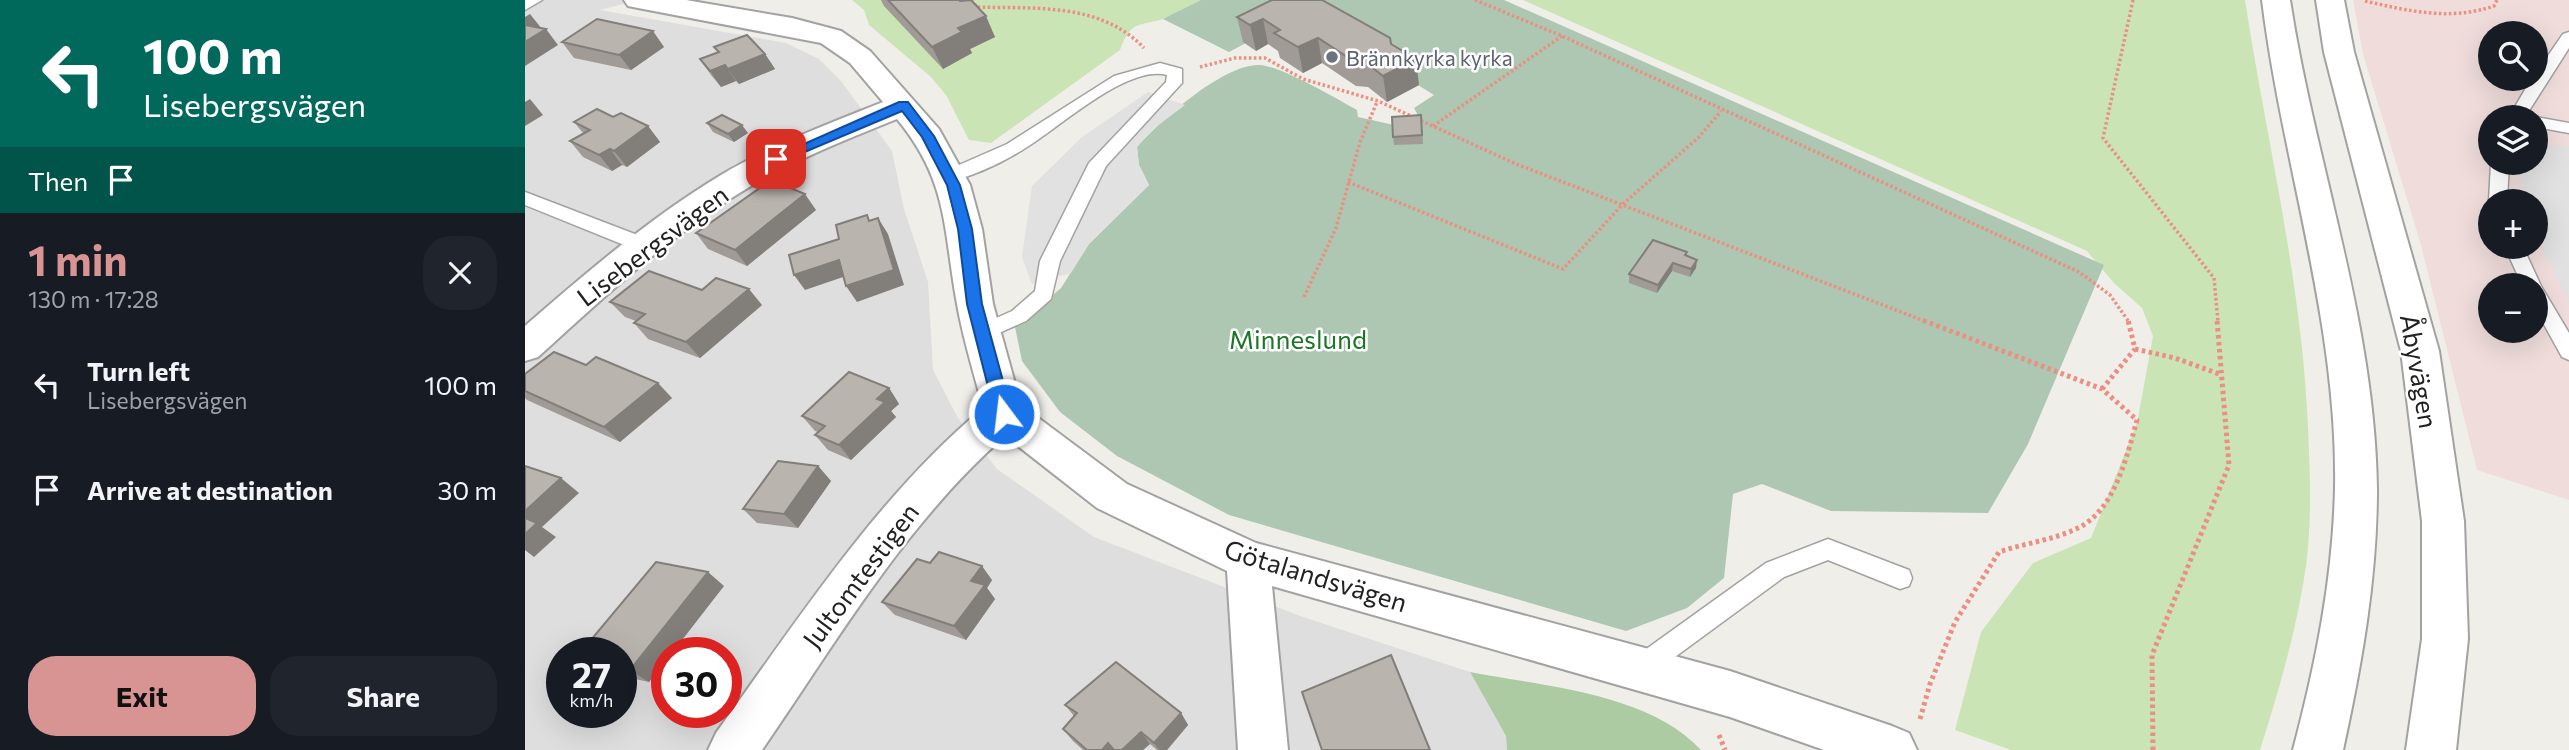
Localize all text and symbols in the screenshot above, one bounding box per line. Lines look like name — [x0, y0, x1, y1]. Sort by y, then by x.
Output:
map controls — [2478, 21, 2548, 343]
button: search — [2478, 21, 2548, 91]
text: 100 m — [143, 24, 282, 84]
icon: left — [28, 28, 119, 119]
place label: Brännkyrka kyrka — [1346, 45, 1513, 70]
marker: Brännkyrka kyrka — [1324, 49, 1340, 65]
text: Lisebergsvägen — [143, 84, 366, 124]
button: layers — [2478, 105, 2548, 175]
pin — [746, 129, 806, 189]
icon: arrive — [757, 140, 795, 178]
icon: arrive — [102, 161, 140, 199]
text: Then — [28, 165, 88, 196]
street label: Lisebergsvägen — [570, 178, 734, 312]
button: + — [2478, 189, 2548, 259]
text: 1 min — [28, 233, 128, 285]
button: close — [423, 236, 497, 310]
button: − — [2478, 273, 2548, 343]
text: 130 m · 17:28 — [28, 285, 159, 313]
street label: Åbyvägen — [2395, 311, 2445, 431]
park label: Minneslund — [1229, 323, 1367, 354]
text: Turn left — [87, 355, 190, 386]
icon: left — [28, 366, 66, 404]
text: 100 m — [424, 369, 497, 400]
position arrow — [967, 377, 1041, 451]
text: Lisebergsvägen — [87, 386, 247, 414]
icon: arrive — [28, 471, 66, 509]
text: Arrive at destination — [87, 474, 333, 505]
text: 30 m — [438, 474, 497, 505]
street label: Jultomtestigen — [796, 497, 924, 653]
street label: Götalandsvägen — [1221, 532, 1411, 618]
speed limit sign: 30 — [651, 637, 742, 728]
text: 27 — [572, 652, 611, 695]
button: Exit — [28, 656, 256, 736]
button: Share — [270, 656, 497, 736]
text: km/h — [570, 689, 613, 711]

